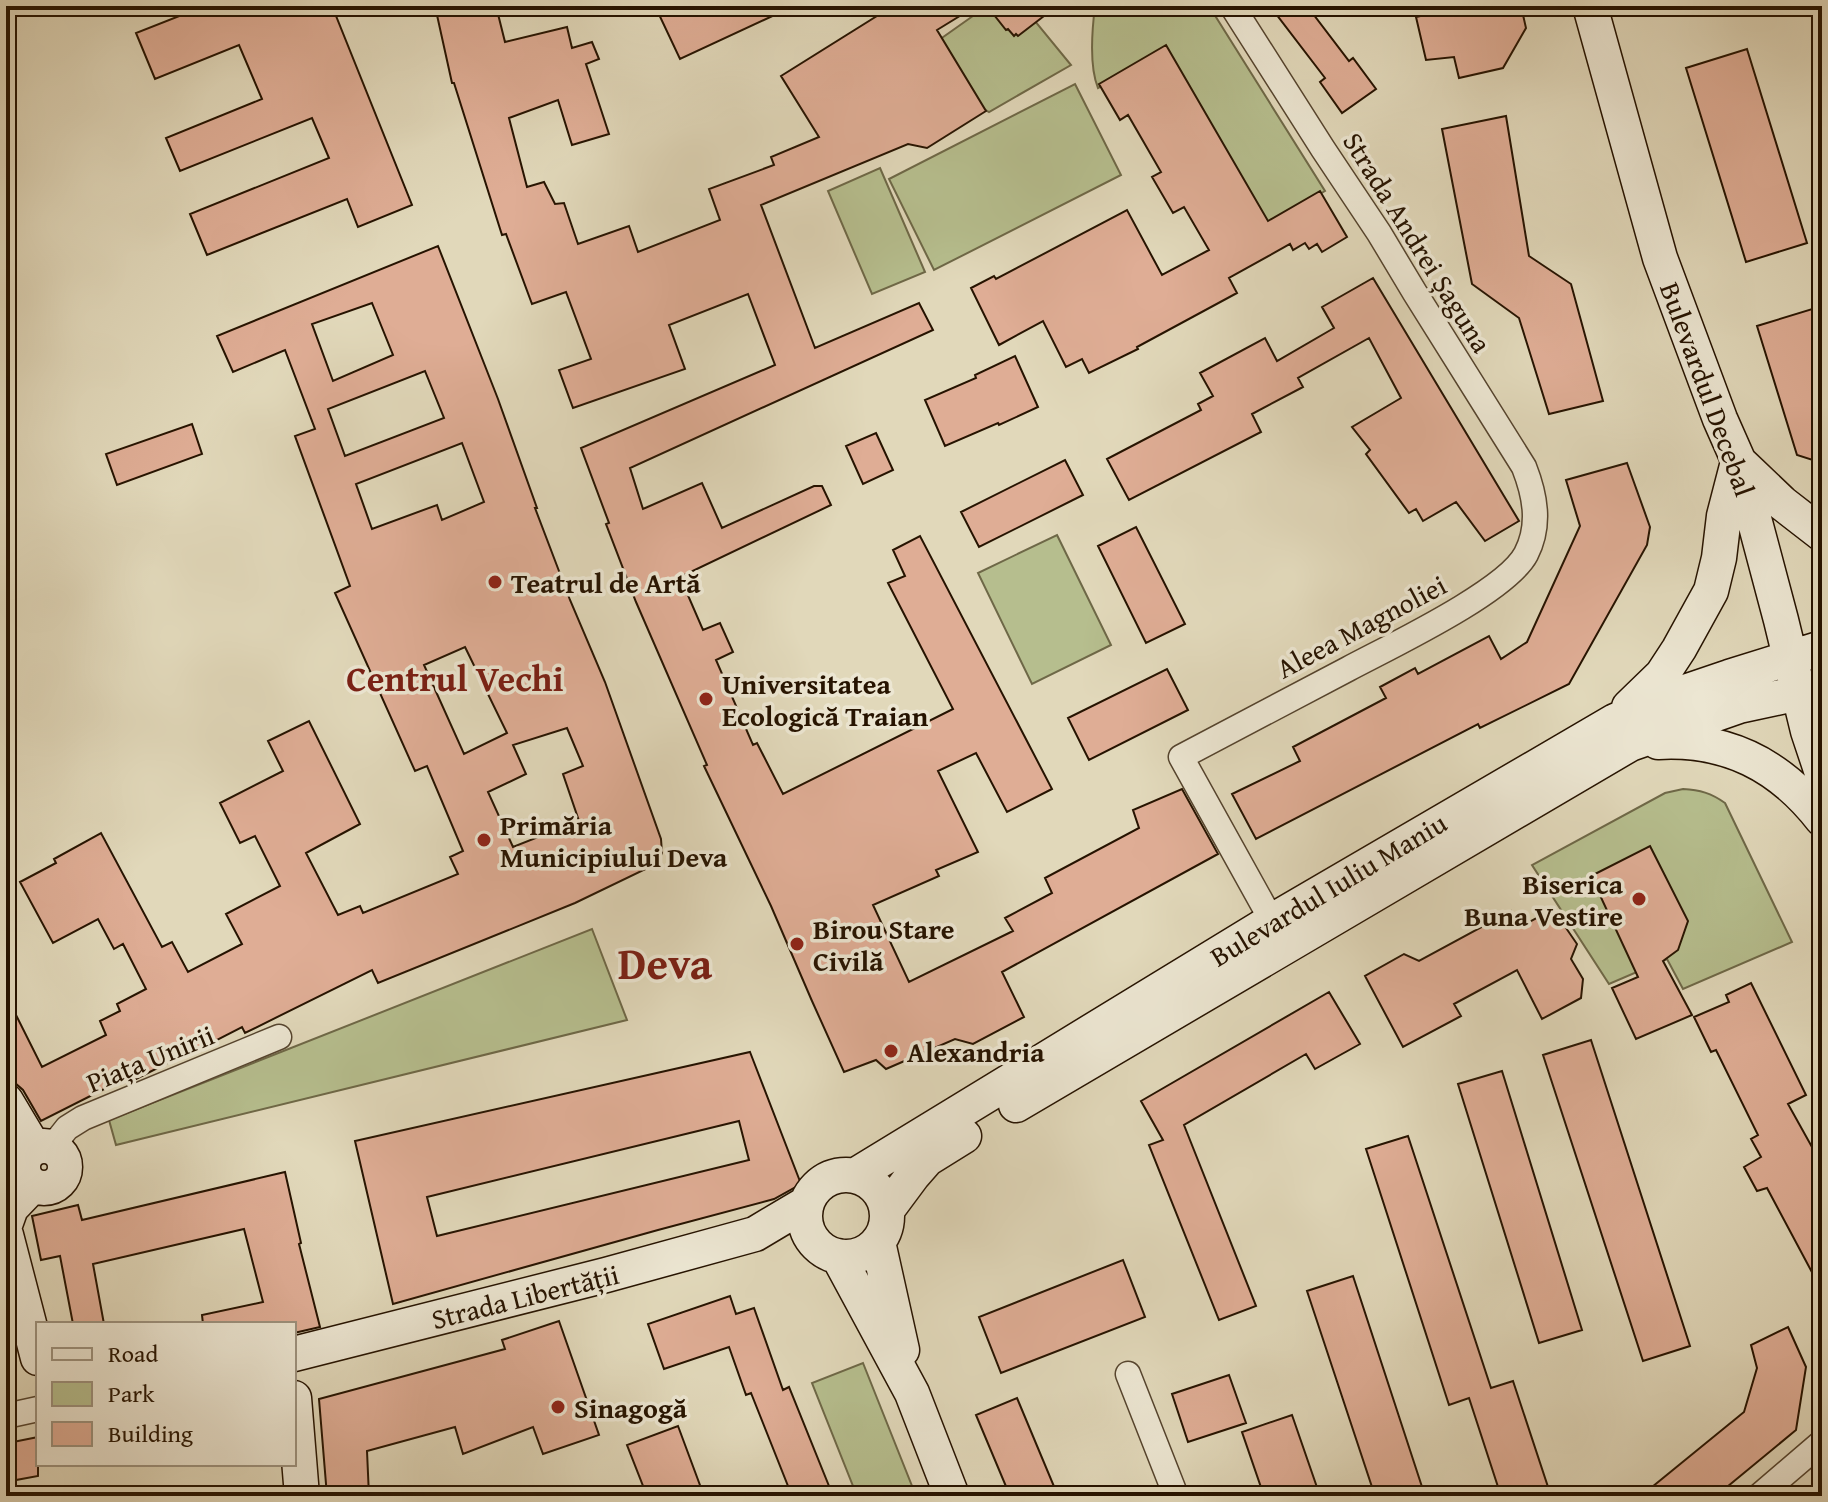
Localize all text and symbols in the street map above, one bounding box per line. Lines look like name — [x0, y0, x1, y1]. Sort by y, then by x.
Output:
street label: Strada Andrei Șaguna — [1334, 124, 1503, 361]
street label: Bulevardul Decebal — [1650, 276, 1766, 502]
place label: Teatrul de Artă — [511, 562, 701, 603]
street label: Aleea Magnoliei — [1269, 564, 1453, 688]
marker: Teatrul de Artă — [486, 573, 504, 591]
district label: Centrul Vechi — [346, 651, 564, 704]
place label: Universitatea Ecologică Traian — [722, 663, 929, 736]
marker: Universitatea Ecologică Traian — [697, 690, 715, 708]
street label: Bulevardul Iuliu Maniu — [1202, 802, 1454, 976]
place label: Primăria Municipiului Deva — [500, 804, 728, 877]
marker: Primăria Municipiului Deva — [475, 831, 493, 849]
place label: Biserica Buna Vestire — [1464, 863, 1624, 936]
marker: Biserica Buna Vestire — [1630, 890, 1648, 908]
place label: Birou Stare Civilă — [813, 908, 954, 981]
district label: Deva — [618, 931, 713, 995]
marker: Birou Stare Civilă — [788, 935, 806, 953]
street label: Piața Unirii — [80, 1014, 220, 1102]
place label: Alexandria — [907, 1031, 1045, 1072]
marker: Alexandria — [882, 1042, 900, 1060]
street label: Strada Libertății — [427, 1253, 623, 1339]
legend — [36, 1322, 296, 1466]
text: Road — [108, 1336, 158, 1371]
text: Park — [108, 1376, 155, 1411]
place label: Sinagogă — [574, 1387, 688, 1428]
marker: Sinagogă — [549, 1398, 567, 1416]
text: Building — [108, 1416, 193, 1451]

